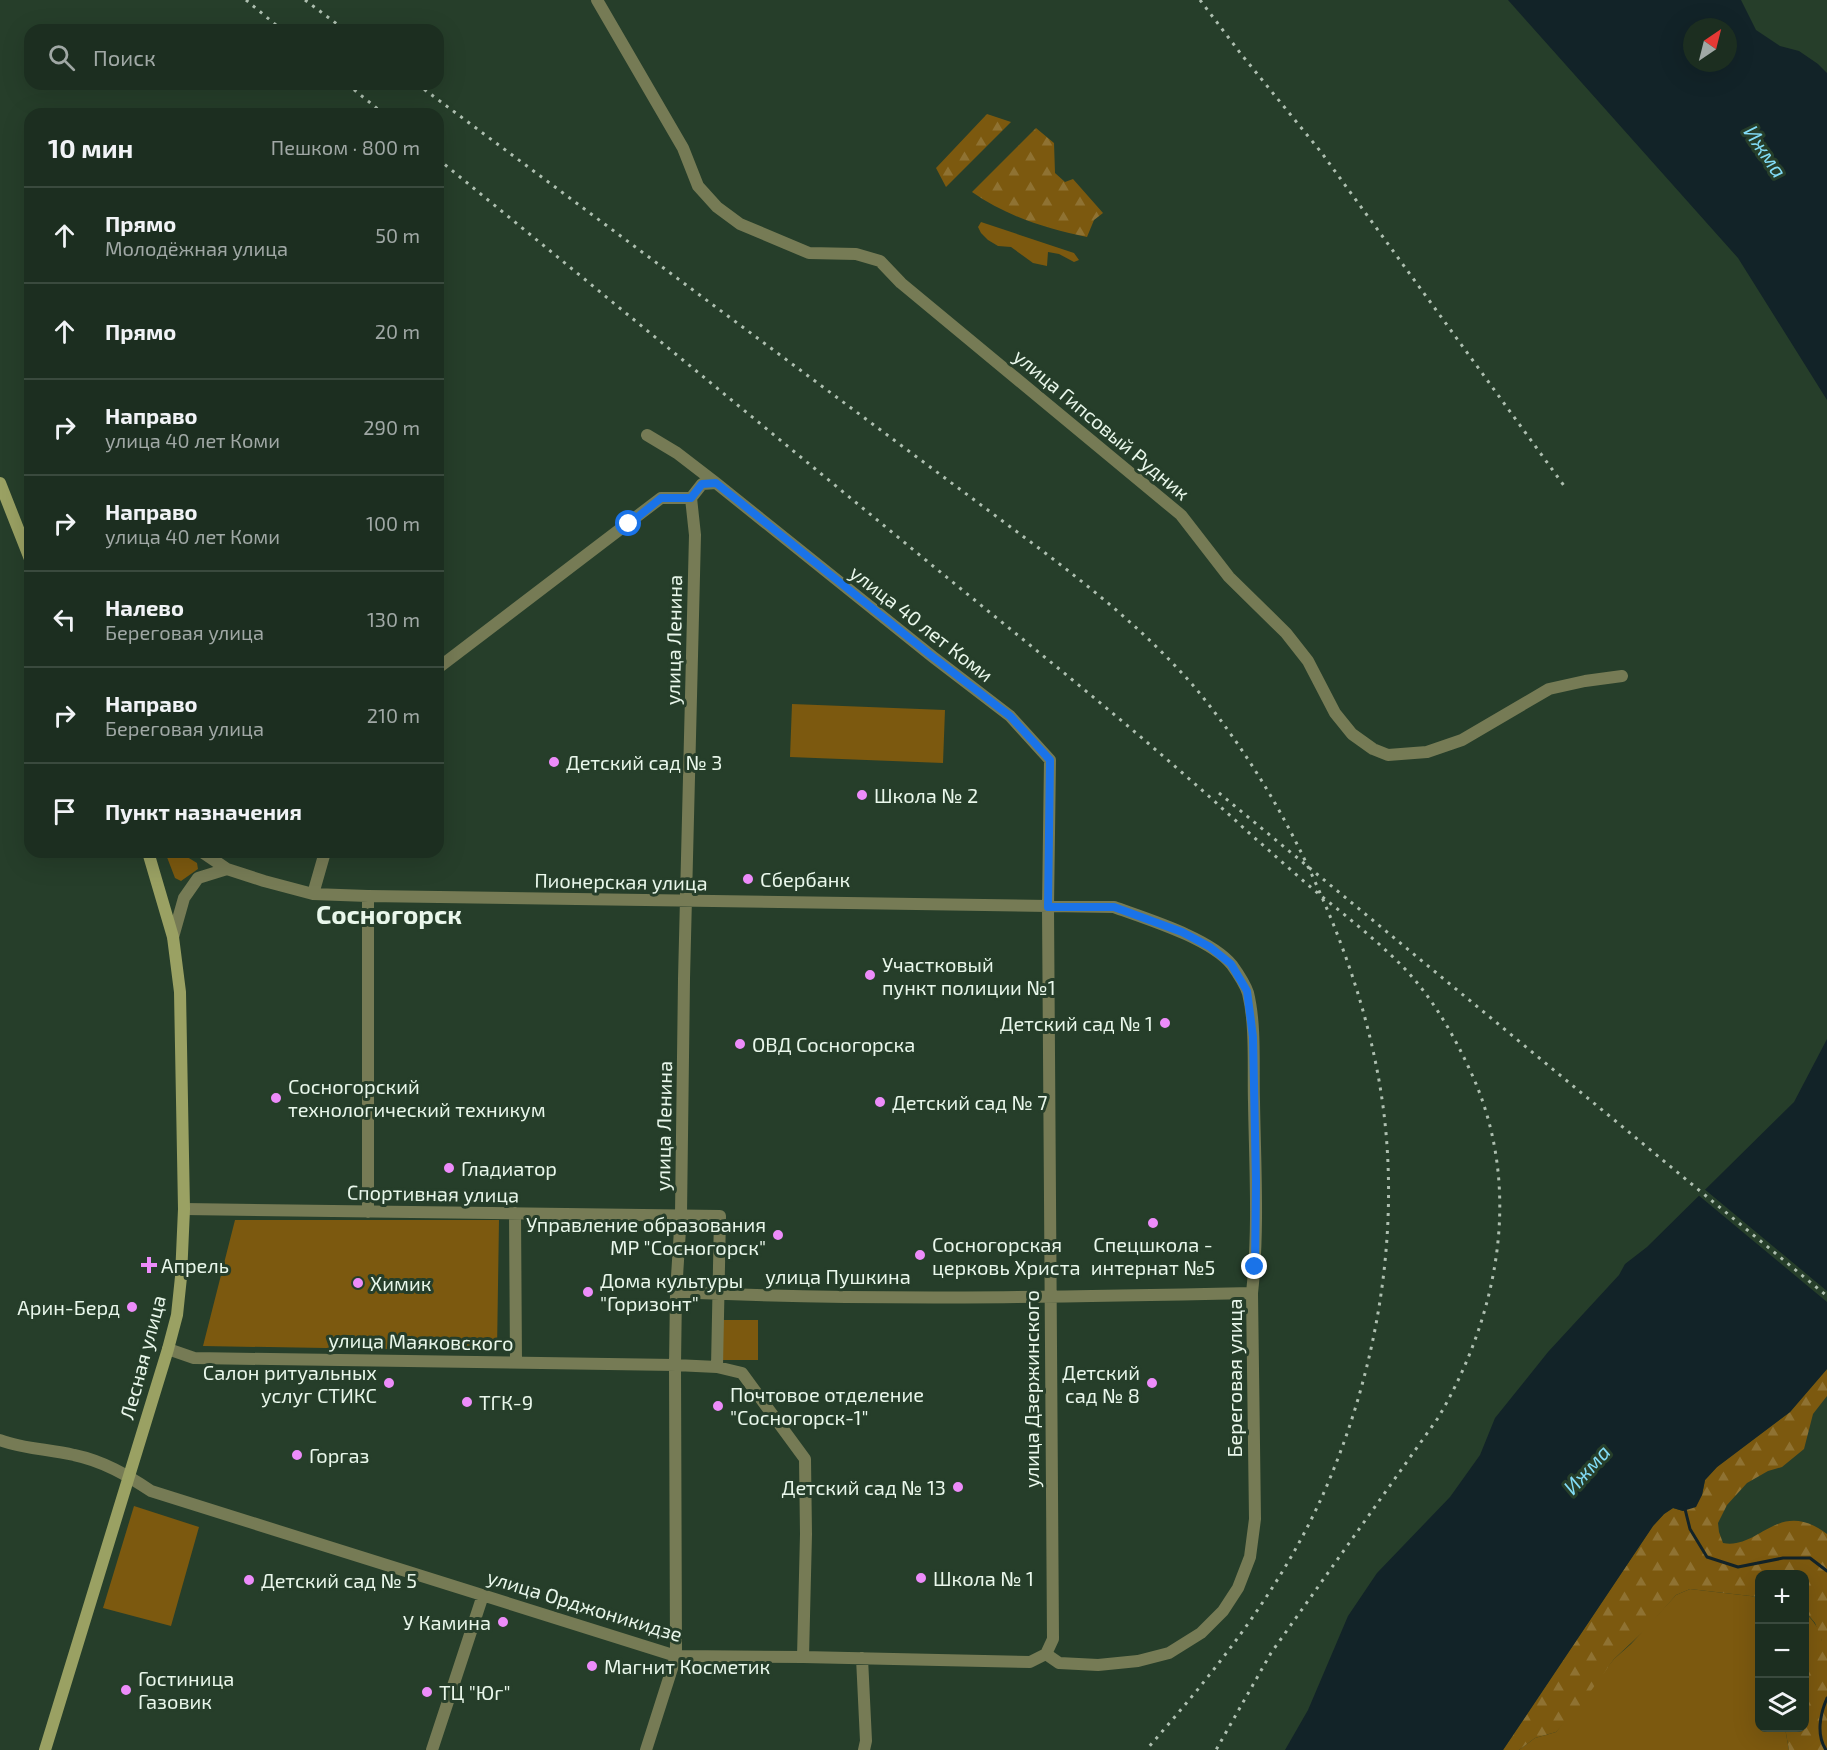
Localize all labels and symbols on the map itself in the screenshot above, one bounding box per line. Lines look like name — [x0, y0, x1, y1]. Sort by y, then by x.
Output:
north arrow — [1683, 18, 1737, 72]
water label: Ижма — [1739, 120, 1793, 182]
street label: улица Гипсовый Рудник — [1009, 343, 1195, 506]
route start — [615, 510, 641, 536]
street label: улица 40 лет Коми — [845, 560, 998, 687]
street label: улица Ленина — [660, 575, 687, 705]
place label: Детский сад № 3 — [566, 750, 722, 774]
marker: Детский сад № 3 — [547, 755, 561, 769]
place label: Школа № 2 — [874, 783, 978, 807]
marker: Школа № 2 — [855, 788, 869, 802]
street label: Пионерская улица — [534, 867, 708, 896]
place label: Сбербанк — [760, 867, 850, 891]
marker: Сбербанк — [741, 872, 755, 886]
district label: Сосногорск — [316, 898, 462, 929]
place label: Участковый пункт полиции №1 — [882, 952, 1056, 1000]
marker: Участковый пункт полиции №1 — [863, 968, 877, 982]
place label: Детский сад № 1 — [1000, 1011, 1153, 1035]
marker: Детский сад № 1 — [1158, 1016, 1172, 1030]
place label: ОВД Сосногорска — [752, 1032, 915, 1056]
marker: ОВД Сосногорска — [733, 1037, 747, 1051]
street label: улица Ленина — [650, 1061, 677, 1191]
place label: Сосногорский технологический техникум — [288, 1074, 546, 1122]
place label: Детский сад № 7 — [892, 1090, 1048, 1114]
marker: Сосногорский технологический техникум — [269, 1091, 283, 1105]
marker: Детский сад № 7 — [873, 1095, 887, 1109]
place label: Гладиатор — [461, 1156, 557, 1180]
marker: Гладиатор — [442, 1161, 456, 1175]
street label: Спортивная улица — [347, 1179, 519, 1208]
place label: Управление образования МР "Сосногорск" — [526, 1212, 766, 1259]
marker: Спецшкола - интернат №5 — [1146, 1216, 1160, 1230]
marker: Управление образования МР "Сосногорск" — [771, 1228, 785, 1242]
place label: Сосногорская церковь Христа — [932, 1232, 1081, 1279]
place label: Спецшкола - интернат №5 — [1091, 1232, 1215, 1279]
marker: Сосногорская церковь Христа — [913, 1248, 927, 1262]
place label: Апрель — [161, 1253, 229, 1277]
route end — [1241, 1253, 1267, 1279]
marker: Апрель — [142, 1258, 156, 1272]
street label: улица Пушкина — [765, 1264, 911, 1289]
place label: Дома культуры "Горизонт" — [600, 1268, 743, 1315]
place label: Химик — [370, 1271, 432, 1295]
marker: Химик — [351, 1276, 365, 1290]
marker: Дома культуры "Горизонт" — [581, 1285, 595, 1299]
street label: улица Дзержинского — [1019, 1290, 1044, 1488]
street label: Лесная улица — [114, 1292, 171, 1422]
place label: Арин-Берд — [17, 1295, 120, 1319]
street label: Береговая улица — [1222, 1298, 1247, 1458]
marker: Арин-Берд — [125, 1300, 139, 1314]
street label: улица Маяковского — [328, 1327, 514, 1356]
place label: Салон ритуальных услуг СТИКС — [203, 1360, 377, 1408]
place label: Детский сад № 8 — [1062, 1360, 1140, 1407]
marker: Салон ритуальных услуг СТИКС — [382, 1376, 396, 1390]
marker: Детский сад № 8 — [1145, 1376, 1159, 1390]
place label: Почтовое отделение "Сосногорск-1" — [730, 1382, 924, 1429]
place label: ТГК-9 — [479, 1390, 533, 1414]
marker: ТГК-9 — [460, 1395, 474, 1409]
marker: Почтовое отделение "Сосногорск-1" — [711, 1399, 725, 1413]
water label: Ижма — [1557, 1439, 1615, 1499]
place label: Горгаз — [309, 1443, 370, 1467]
marker: Горгаз — [290, 1448, 304, 1462]
place label: Детский сад № 13 — [782, 1475, 946, 1499]
marker: Детский сад № 13 — [951, 1480, 965, 1494]
street label: улица Орджоникидзе — [484, 1564, 685, 1647]
place label: Школа № 1 — [933, 1566, 1034, 1590]
place label: Детский сад № 5 — [261, 1568, 417, 1592]
marker: Школа № 1 — [914, 1571, 928, 1585]
marker: Детский сад № 5 — [242, 1573, 256, 1587]
place label: У Камина — [403, 1610, 491, 1634]
marker: У Камина — [496, 1615, 510, 1629]
place label: Магнит Косметик — [604, 1654, 770, 1678]
marker: Магнит Косметик — [585, 1659, 599, 1673]
place label: Гостиница Газовик — [138, 1666, 234, 1713]
place label: ТЦ "Юг" — [439, 1680, 511, 1704]
marker: Гостиница Газовик — [119, 1683, 133, 1697]
marker: ТЦ "Юг" — [420, 1685, 434, 1699]

